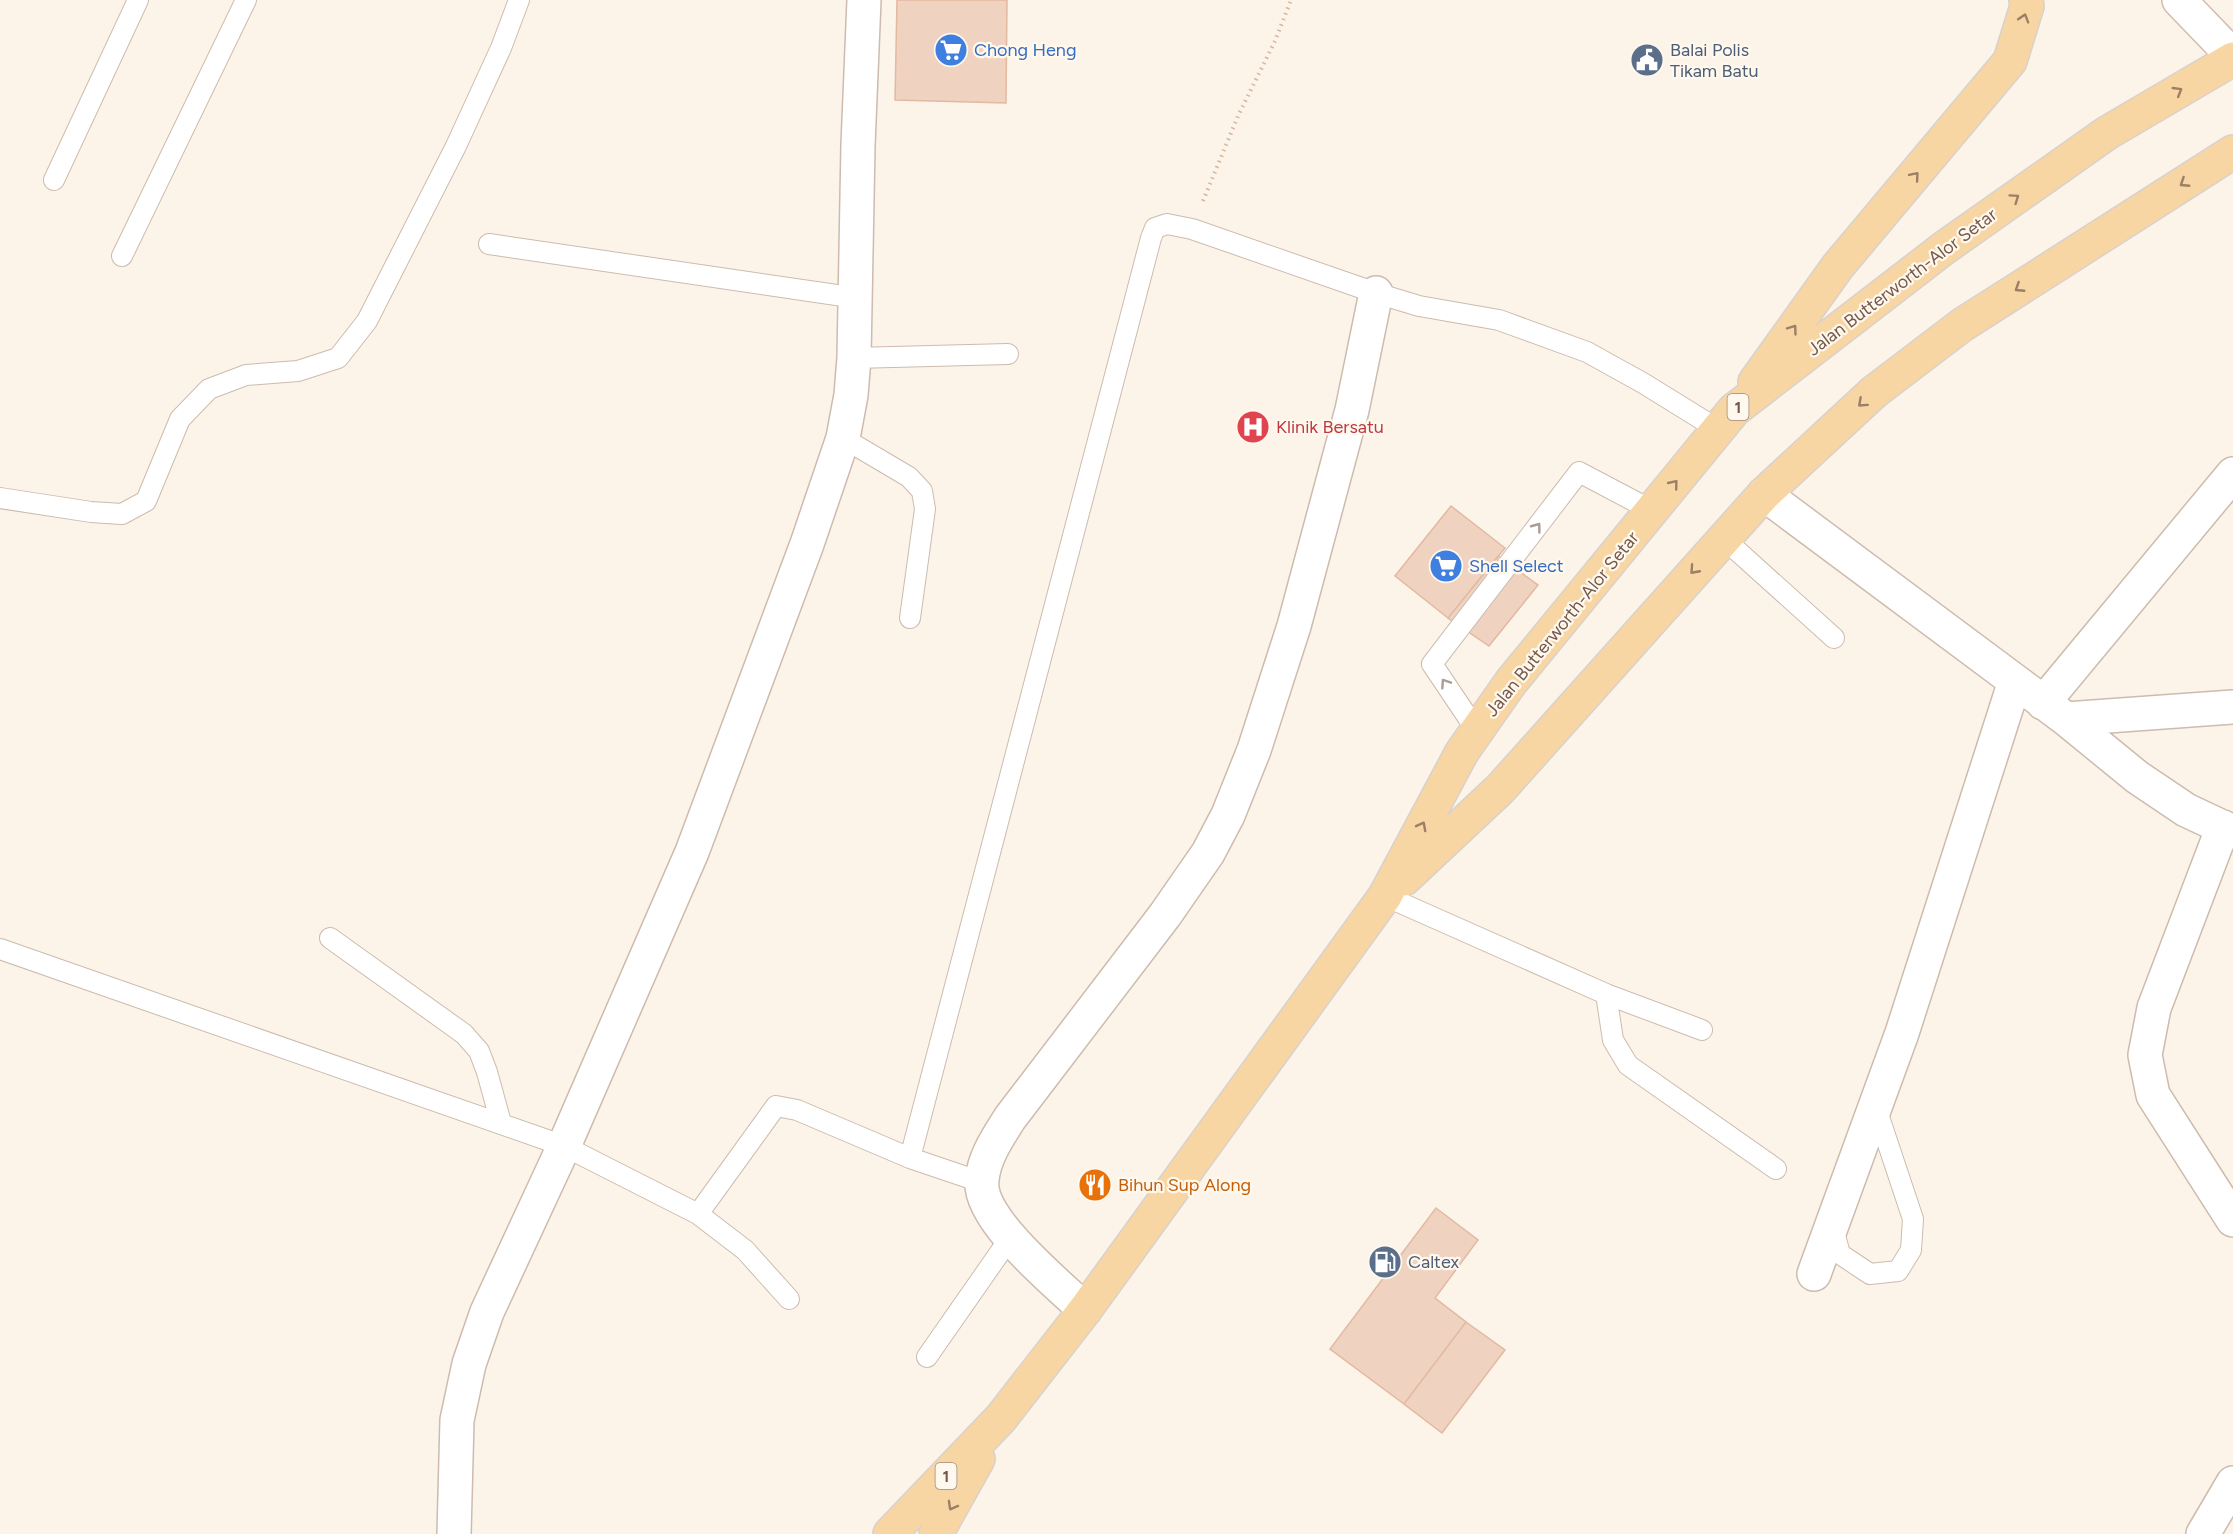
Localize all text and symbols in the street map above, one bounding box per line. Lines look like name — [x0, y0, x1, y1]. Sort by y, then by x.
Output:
one-way arrow — [2017, 13, 2029, 24]
supermarket icon: Chong Heng — [933, 32, 969, 68]
place label: Chong Heng — [974, 39, 1076, 61]
place label: Balai Polis Tikam Batu — [1670, 39, 1759, 82]
public building icon: Balai Polis Tikam Batu — [1629, 42, 1665, 78]
one-way arrow — [2172, 87, 2182, 99]
one-way arrow — [1907, 172, 1918, 183]
one-way arrow — [2180, 176, 2190, 188]
one-way arrow — [2008, 194, 2019, 205]
street label: Jalan Butterworth-Alor Setar — [1803, 204, 2001, 360]
one-way arrow — [2015, 281, 2026, 292]
one-way arrow — [1786, 324, 1797, 335]
road number: 1 — [1728, 394, 1748, 420]
one-way arrow — [1858, 396, 1869, 407]
hospital icon: Klinik Bersatu — [1235, 409, 1271, 445]
place label: Klinik Bersatu — [1276, 416, 1384, 438]
one-way arrow — [1667, 480, 1678, 491]
one-way arrow — [1529, 523, 1540, 534]
street label: Jalan Butterworth-Alor Setar — [1481, 527, 1643, 721]
supermarket icon: Shell Select — [1428, 548, 1464, 584]
place label: Shell Select — [1469, 555, 1564, 577]
one-way arrow — [1690, 564, 1701, 574]
one-way arrow — [1441, 678, 1452, 689]
one-way arrow — [1415, 822, 1426, 832]
restaurant icon: Bihun Sup Along — [1077, 1167, 1113, 1203]
place label: Bihun Sup Along — [1118, 1174, 1251, 1196]
fuel station icon: Caltex — [1367, 1244, 1403, 1280]
place label: Caltex — [1408, 1251, 1460, 1273]
road number: 1 — [936, 1463, 956, 1489]
one-way arrow — [948, 1499, 959, 1510]

